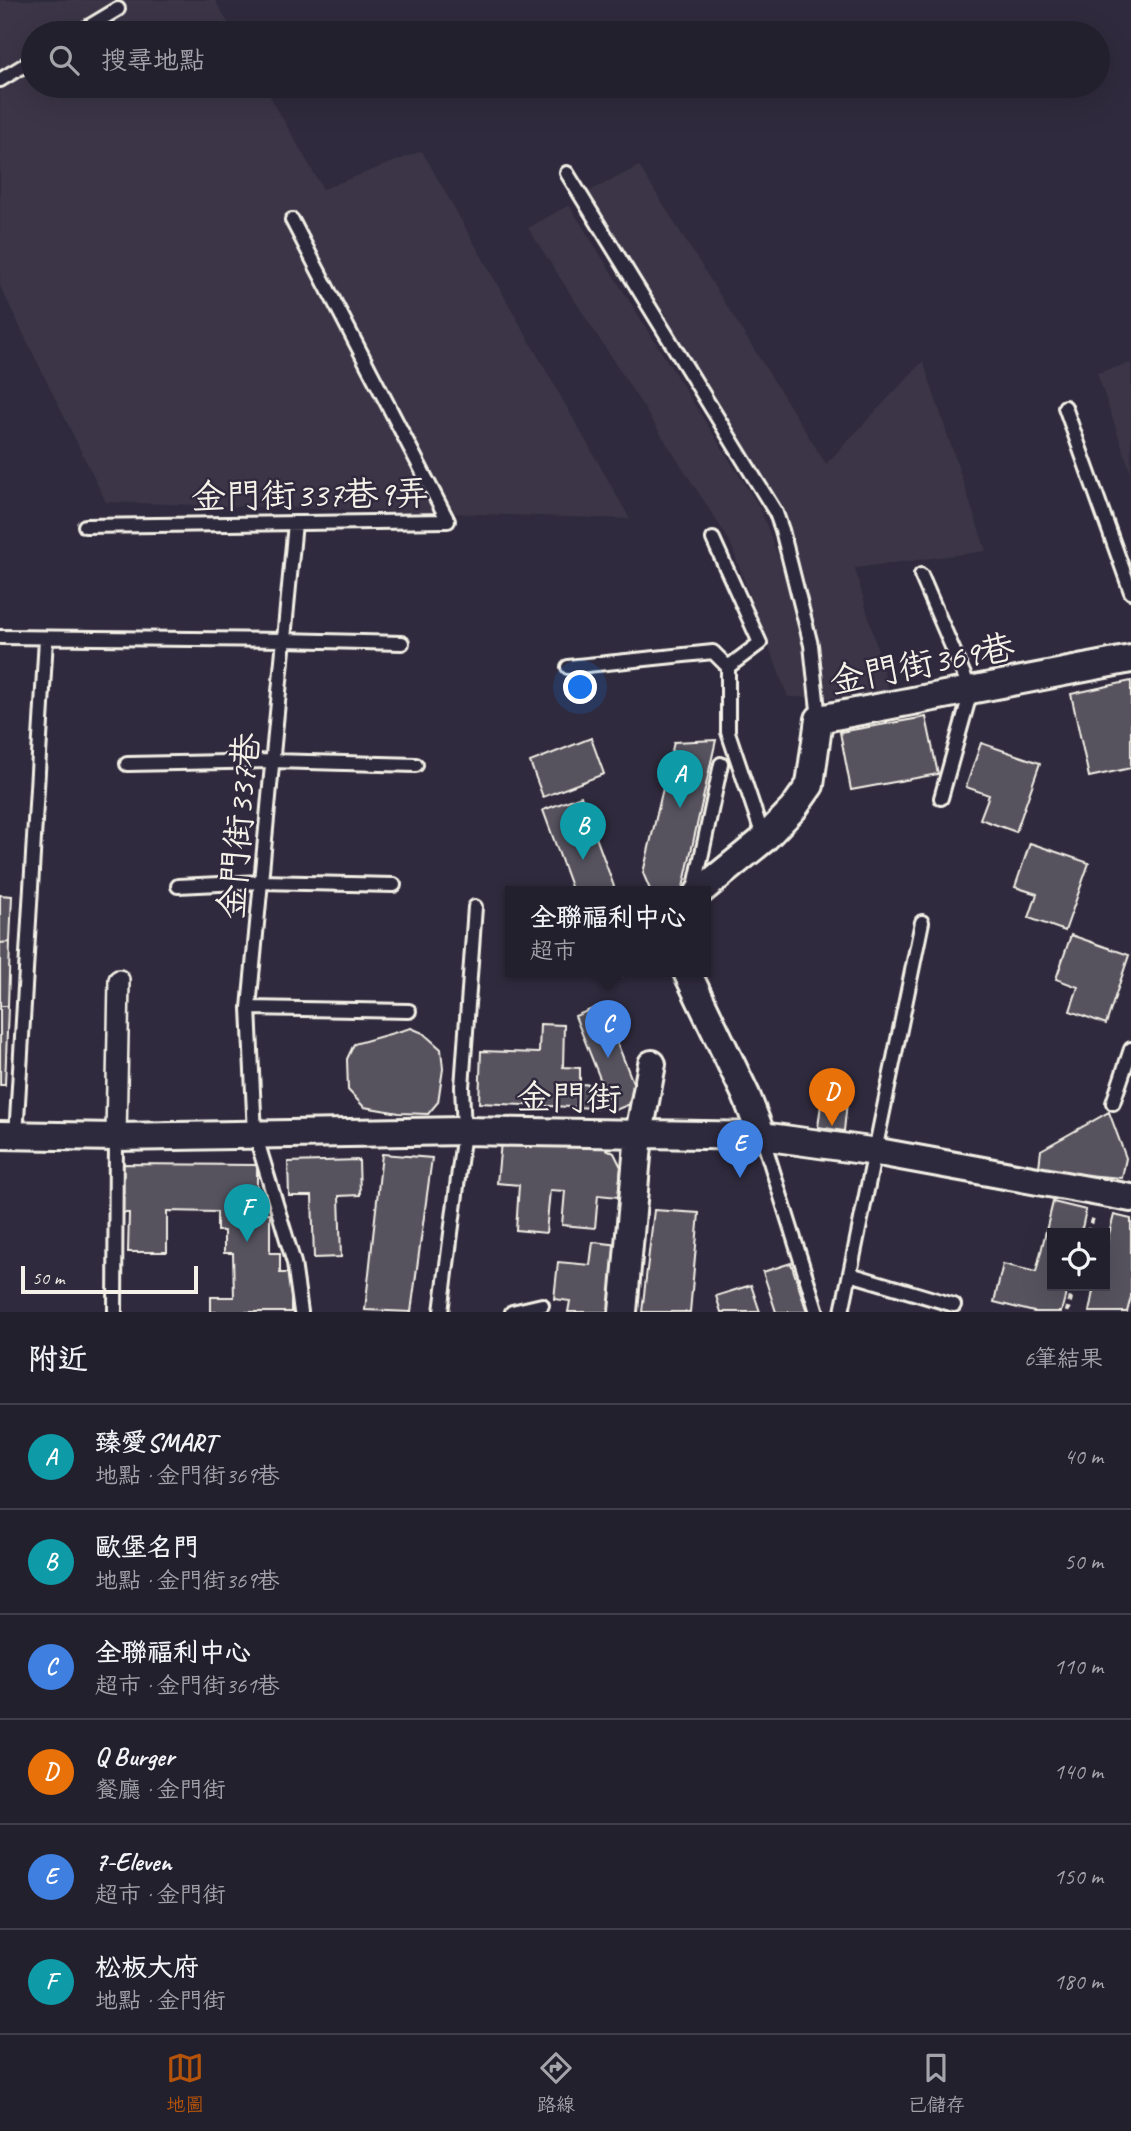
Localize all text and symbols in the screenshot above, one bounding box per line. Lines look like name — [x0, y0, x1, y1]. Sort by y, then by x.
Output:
search box — [21, 21, 1110, 98]
icon: search — [45, 41, 83, 79]
text: 搜尋地點 — [101, 44, 205, 77]
street label: 金門街337巷9弄 — [191, 470, 429, 520]
street label: 金門街369巷 — [826, 624, 1018, 704]
your location — [563, 670, 597, 704]
street label: 金門街337巷 — [208, 731, 270, 921]
pin: A — [657, 750, 703, 808]
pin: B — [560, 802, 606, 860]
popup — [505, 886, 711, 977]
text: 全聯福利中心 — [530, 901, 686, 934]
text: 超市 — [530, 936, 576, 965]
pin: C — [585, 1000, 631, 1058]
pin: D — [809, 1068, 855, 1126]
street label: 金門街 — [516, 1075, 622, 1121]
pin: E — [717, 1120, 763, 1178]
pin: F — [224, 1184, 270, 1242]
map controls — [1047, 1228, 1110, 1291]
button: locate — [1047, 1228, 1110, 1291]
scale bar — [21, 1263, 198, 1295]
text: 50 m — [32, 1266, 64, 1290]
text: 附近 — [28, 1340, 88, 1378]
text: 6筆結果 — [1024, 1344, 1103, 1373]
text: 臻愛SMART — [95, 1426, 216, 1459]
text: A — [45, 1442, 57, 1471]
text: 40 m — [1064, 1442, 1103, 1471]
text: 地點 · 金門街369巷 — [95, 1461, 279, 1490]
text: 歐堡名門 — [95, 1531, 199, 1564]
text: B — [45, 1547, 57, 1576]
text: 50 m — [1064, 1547, 1103, 1576]
text: 地點 · 金門街369巷 — [95, 1566, 279, 1595]
text: 全聯福利中心 — [95, 1636, 251, 1669]
text: C — [46, 1652, 56, 1681]
text: 110 m — [1054, 1652, 1103, 1681]
text: 超市 · 金門街361巷 — [95, 1671, 279, 1700]
text: Q Burger — [95, 1740, 174, 1773]
text: D — [44, 1757, 58, 1786]
text: 140 m — [1054, 1757, 1103, 1786]
text: 餐廳 · 金門街 — [95, 1775, 225, 1804]
text: 7-Eleven — [95, 1845, 172, 1878]
text: E — [45, 1862, 57, 1891]
text: 150 m — [1054, 1862, 1103, 1891]
text: 超市 · 金門街 — [95, 1880, 225, 1909]
text: 松板大府 — [95, 1951, 199, 1984]
text: F — [46, 1967, 56, 1996]
text: 180 m — [1054, 1967, 1103, 1996]
text: 地點 · 金門街 — [95, 1986, 225, 2015]
tab: 地圖 — [166, 2049, 204, 2117]
tab: 路線 — [537, 2049, 575, 2117]
tab: 已儲存 — [908, 2049, 965, 2117]

